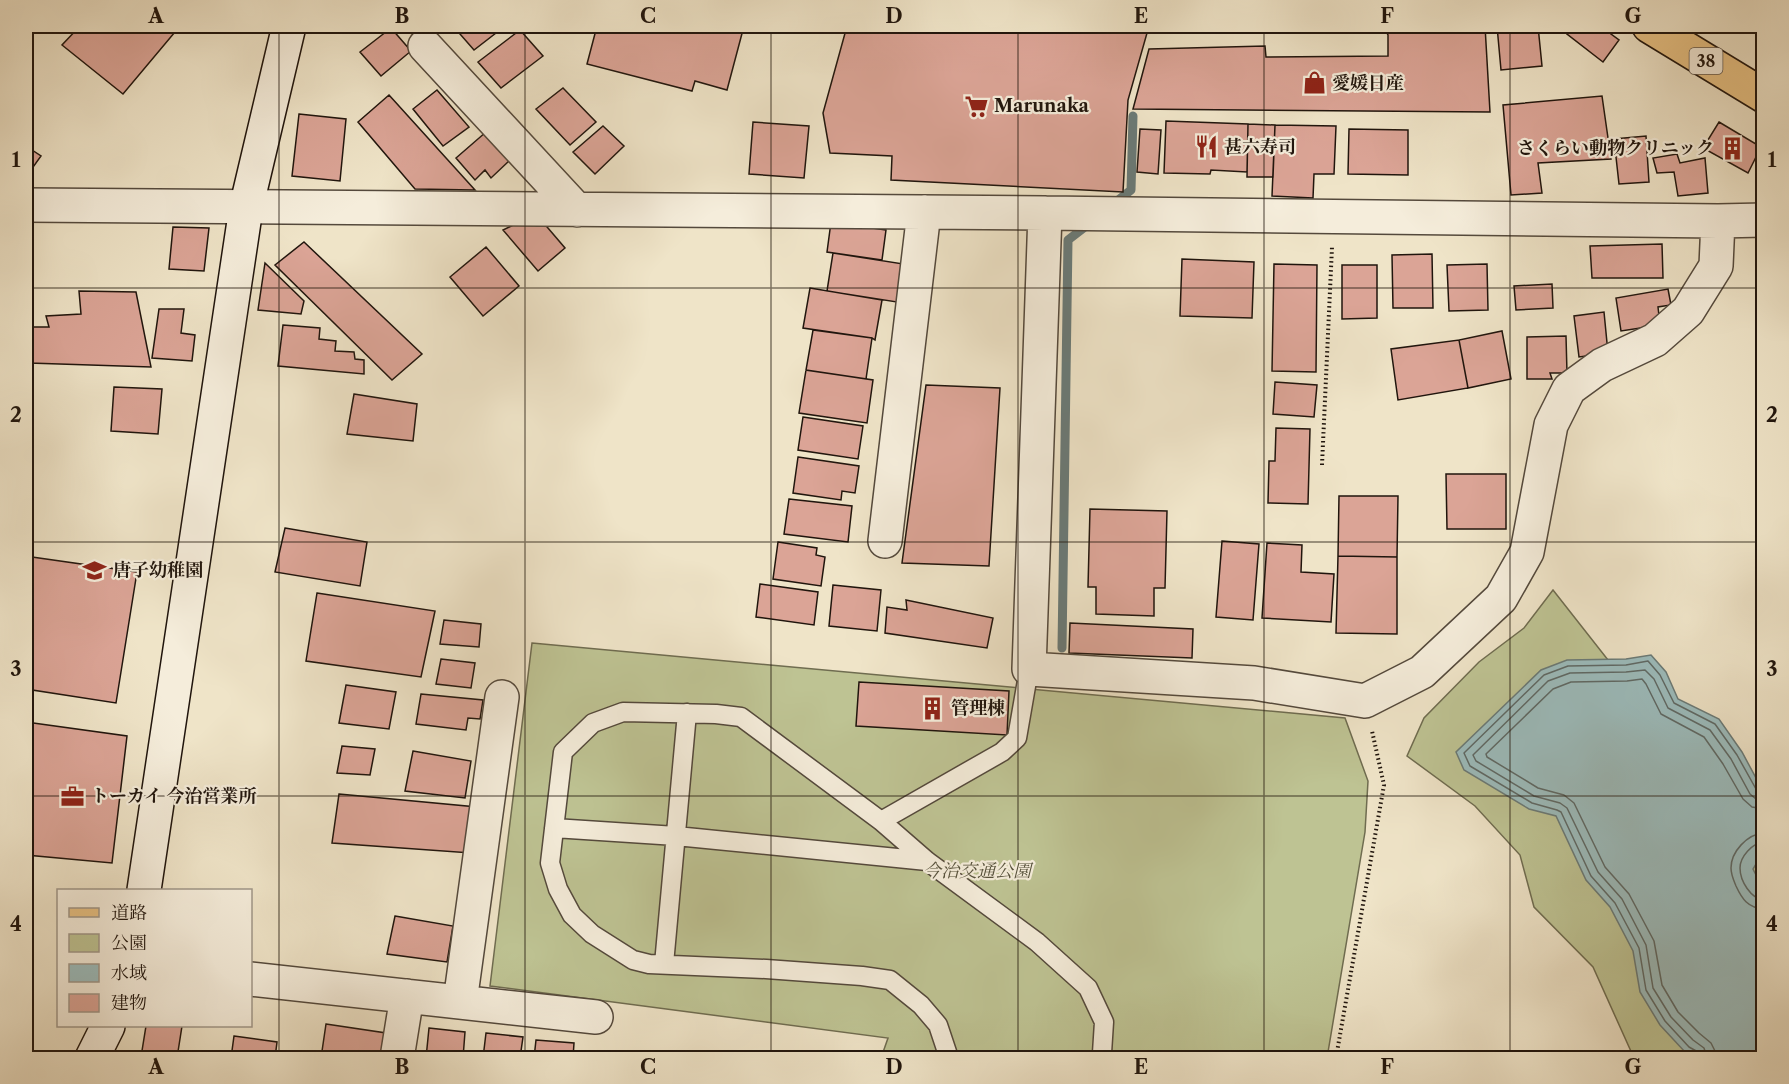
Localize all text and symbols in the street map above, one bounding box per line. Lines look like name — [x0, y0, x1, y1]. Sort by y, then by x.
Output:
text: A — [147, 4, 164, 28]
text: B — [395, 4, 410, 28]
text: C — [640, 4, 656, 28]
text: D — [885, 4, 903, 28]
text: E — [1134, 4, 1148, 28]
text: F — [1380, 4, 1394, 28]
text: G — [1625, 4, 1642, 28]
road number: 38 — [1690, 48, 1722, 74]
shop icon: 愛媛日産 — [1301, 70, 1327, 96]
place label: 愛媛日産 — [1332, 72, 1404, 94]
supermarket icon: Marunaka — [963, 93, 989, 119]
place label: Marunaka — [994, 95, 1090, 117]
restaurant icon: 甚六寿司 — [1193, 134, 1219, 160]
building icon: さくらい動物クリニック — [1719, 135, 1745, 161]
place label: 甚六寿司 — [1224, 136, 1296, 158]
place label: さくらい動物クリニック — [1517, 137, 1714, 159]
text: 1 — [12, 148, 21, 172]
text: 1 — [1768, 148, 1777, 172]
text: 2 — [10, 403, 22, 427]
text: 2 — [1766, 403, 1778, 427]
school or university icon: 唐子幼稚園 — [82, 557, 108, 583]
place label: 唐子幼稚園 — [113, 559, 203, 581]
text: 3 — [10, 657, 22, 681]
text: 3 — [1766, 657, 1778, 681]
building icon: 管理棟 — [920, 695, 946, 721]
place label: 管理棟 — [951, 697, 1005, 719]
office icon: トーカイ 今治営業所 — [60, 783, 86, 809]
place label: トーカイ 今治営業所 — [91, 785, 257, 807]
park label: 今治交通公園 — [923, 860, 1034, 882]
legend — [57, 889, 252, 1027]
text: 道路 — [111, 902, 147, 924]
text: 4 — [10, 912, 22, 936]
text: 4 — [1766, 912, 1778, 936]
text: 公園 — [111, 932, 147, 954]
text: 水域 — [111, 962, 147, 984]
text: 建物 — [111, 992, 147, 1014]
text: A — [147, 1055, 164, 1079]
text: B — [395, 1055, 410, 1079]
text: C — [640, 1055, 656, 1079]
text: D — [885, 1055, 903, 1079]
text: E — [1134, 1055, 1148, 1079]
text: F — [1380, 1055, 1394, 1079]
text: G — [1625, 1055, 1642, 1079]

